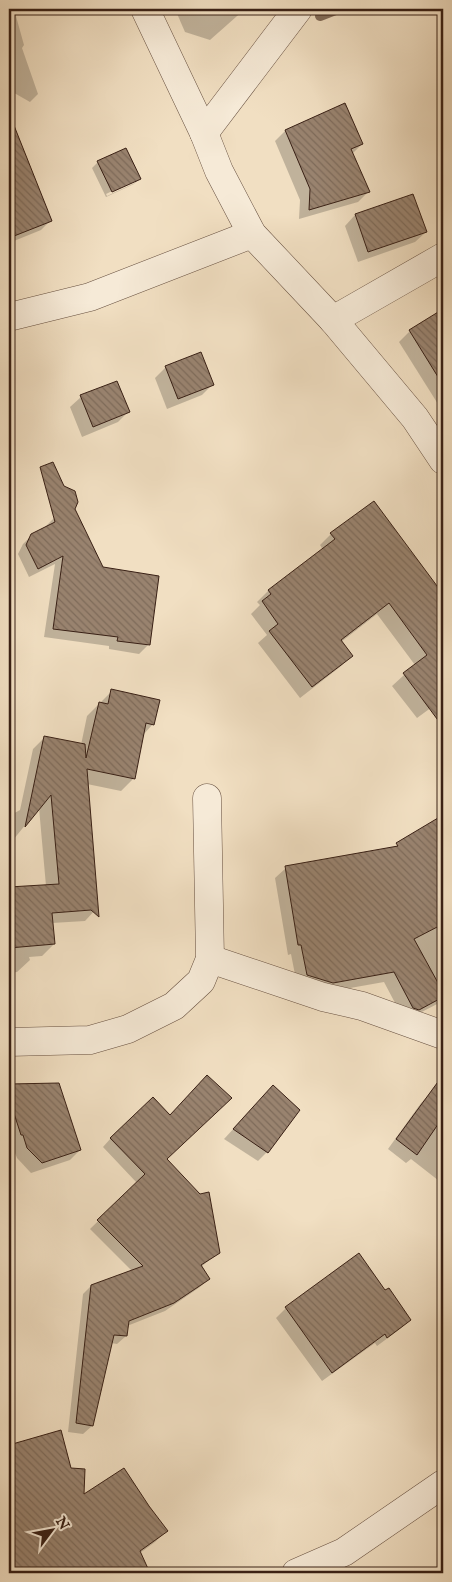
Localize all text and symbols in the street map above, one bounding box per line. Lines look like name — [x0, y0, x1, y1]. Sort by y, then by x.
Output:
north arrow — [28, 1504, 78, 1554]
text: N — [51, 1513, 73, 1534]

